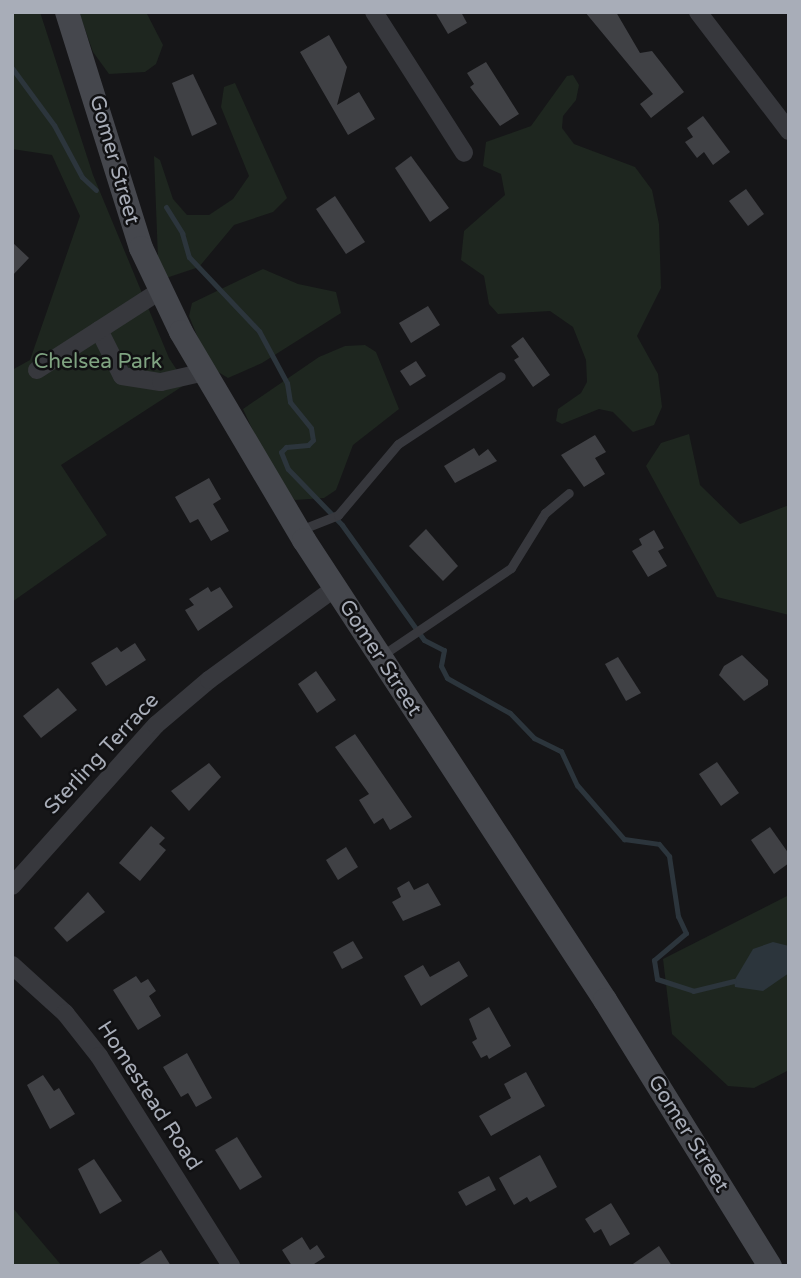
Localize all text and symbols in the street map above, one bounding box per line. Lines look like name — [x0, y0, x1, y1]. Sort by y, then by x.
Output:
street label: Gomer Street — [84, 92, 144, 228]
park label: Chelsea Park — [34, 349, 162, 375]
street label: Gomer Street — [333, 595, 427, 721]
street label: Sterling Terrace — [39, 688, 165, 820]
street label: Homestead Road — [91, 1017, 207, 1175]
street label: Gomer Street — [642, 1071, 734, 1197]

